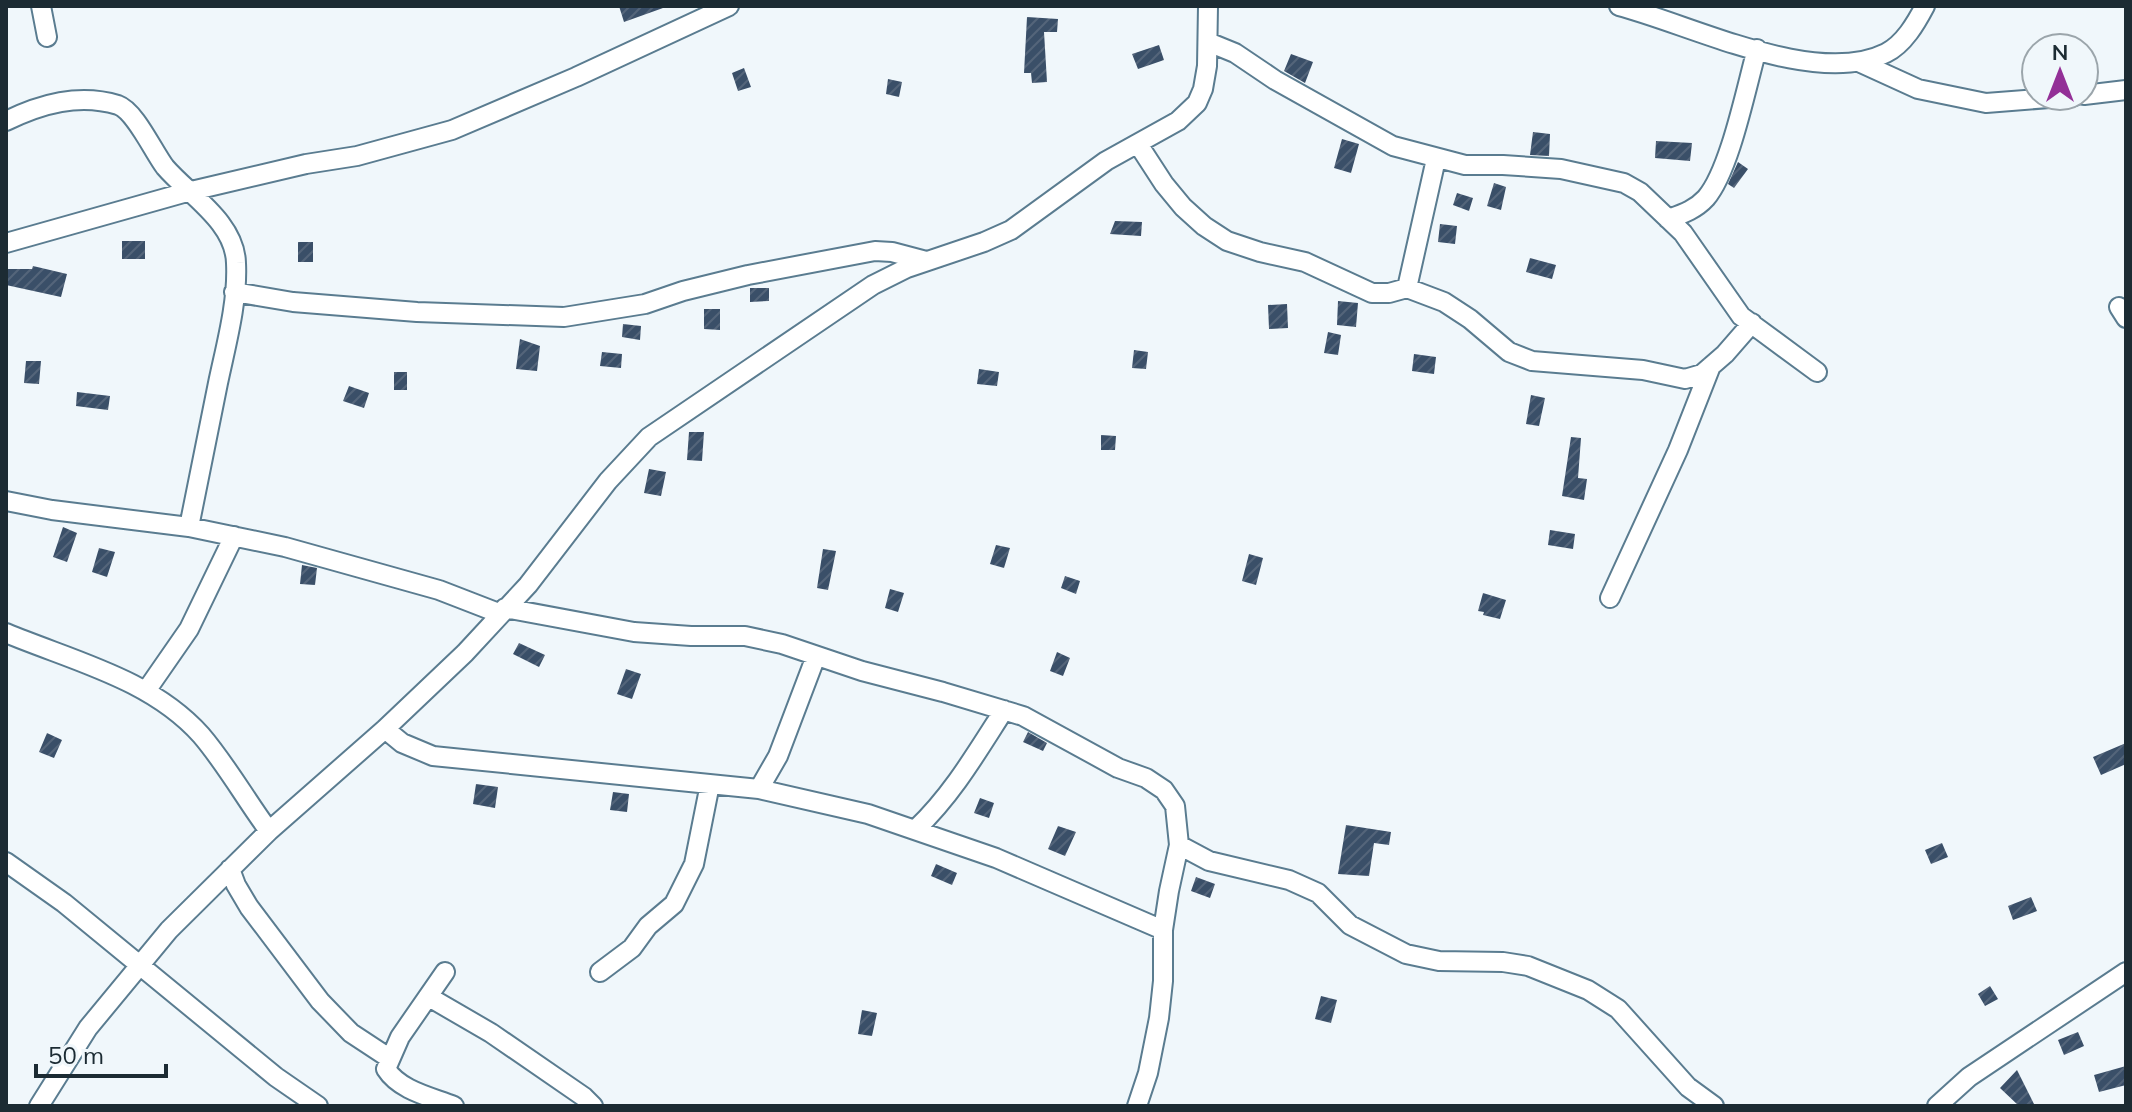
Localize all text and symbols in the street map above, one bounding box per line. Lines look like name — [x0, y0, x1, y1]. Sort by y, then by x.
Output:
north arrow — [2020, 32, 2100, 112]
text: N — [2052, 38, 2068, 66]
scale bar — [36, 1028, 166, 1078]
text: 50 m — [48, 1040, 104, 1070]

